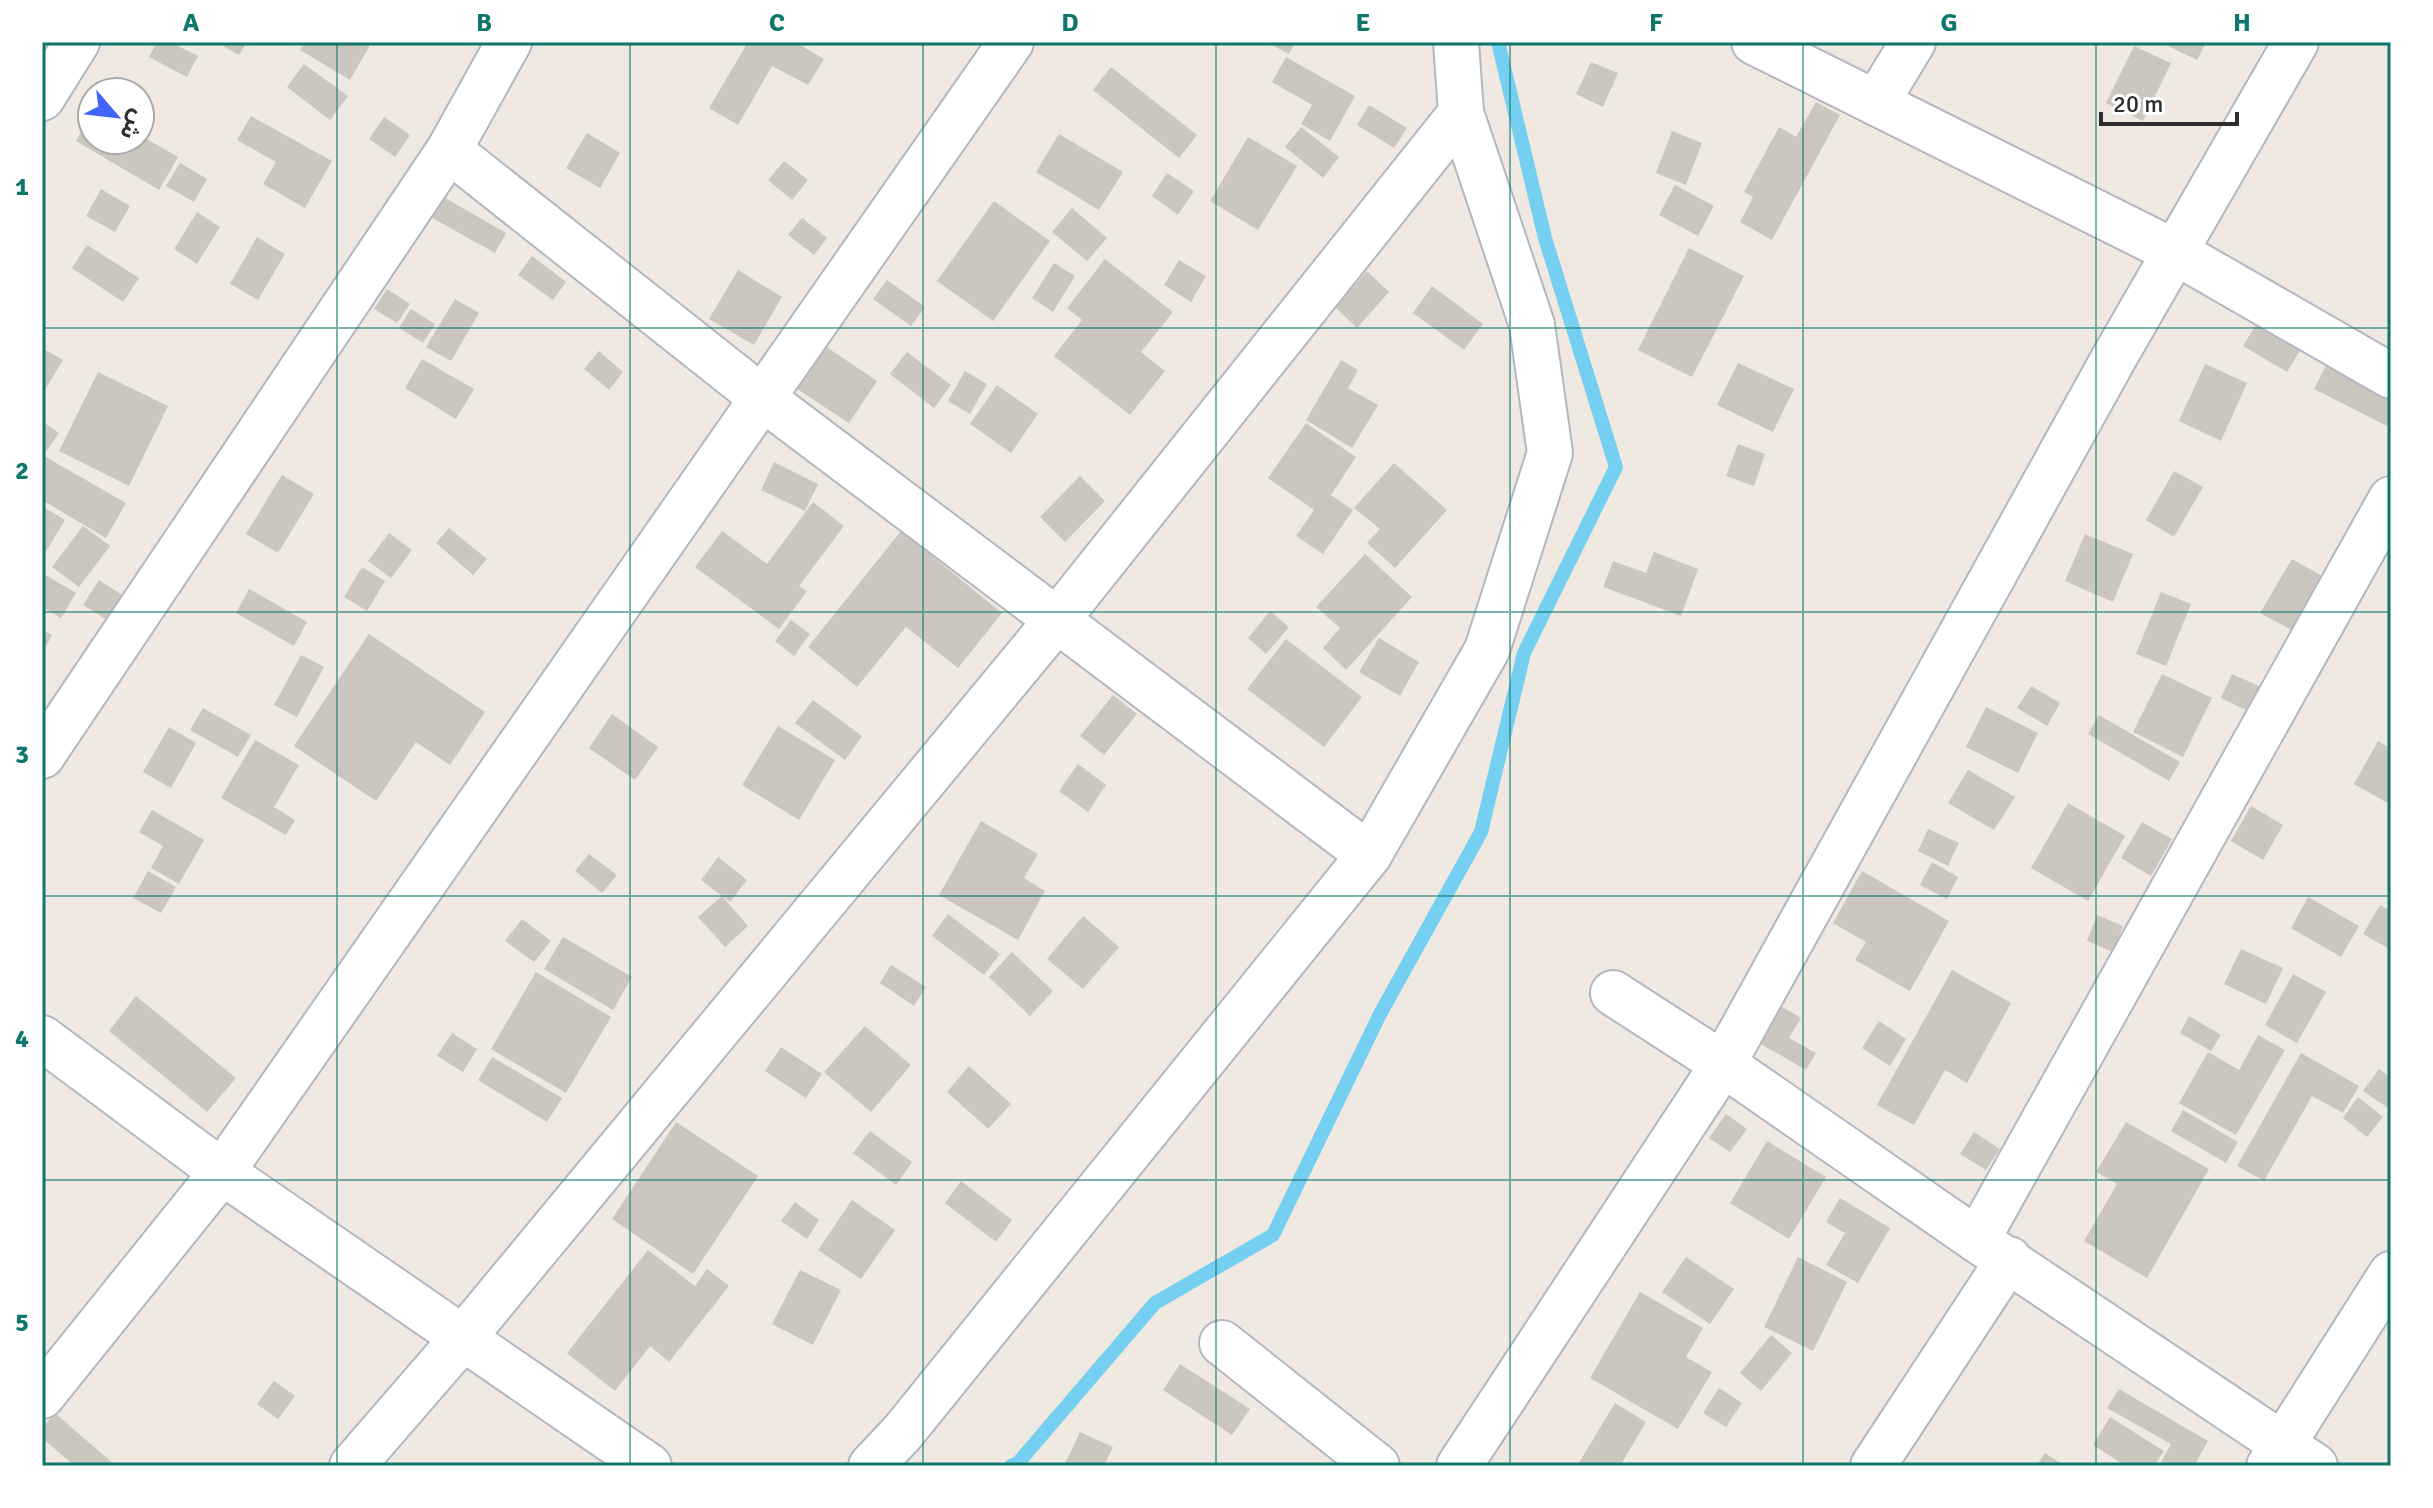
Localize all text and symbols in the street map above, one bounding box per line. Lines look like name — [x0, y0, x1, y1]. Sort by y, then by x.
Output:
text: A — [183, 7, 200, 39]
text: B — [476, 7, 492, 39]
text: C — [769, 7, 785, 39]
text: D — [1061, 7, 1079, 39]
text: E — [1356, 7, 1370, 39]
text: F — [1649, 7, 1663, 39]
text: G — [1940, 7, 1958, 39]
text: H — [2233, 7, 2251, 39]
north arrow — [76, 76, 156, 156]
scale bar — [2101, 76, 2237, 126]
text: 20 m — [2113, 89, 2163, 119]
text: ش — [114, 106, 152, 145]
text: 1 — [15, 171, 29, 203]
text: 2 — [15, 455, 29, 487]
text: 3 — [15, 739, 29, 771]
text: 4 — [15, 1023, 29, 1055]
text: 5 — [15, 1307, 29, 1339]

